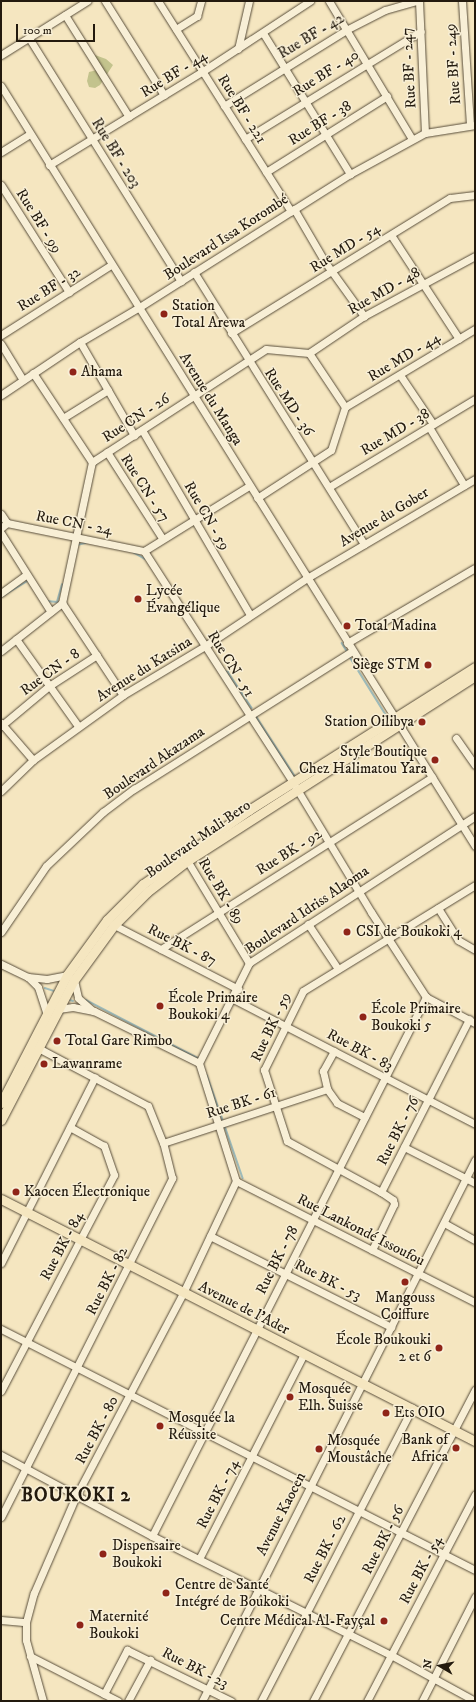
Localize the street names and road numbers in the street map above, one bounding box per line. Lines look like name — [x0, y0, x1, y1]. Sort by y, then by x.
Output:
street label: Rue BF - 42 — [275, 9, 347, 63]
street label: Rue BF - 249 — [441, 23, 465, 105]
street label: Rue BF - 247 — [398, 27, 420, 109]
street label: Rue BF - 44 — [137, 46, 211, 102]
street label: Rue BF - 40 — [290, 46, 362, 100]
street label: Rue BF - 221 — [214, 71, 270, 147]
street label: Rue BF - 38 — [285, 97, 355, 149]
street label: Rue BF - 203 — [87, 115, 145, 191]
street label: Rue BF - 99 — [12, 185, 66, 257]
street label: Boulevard Issa Korombé — [160, 190, 292, 284]
street label: Rue MD - 54 — [307, 219, 383, 277]
street label: Rue BF - 32 — [14, 263, 84, 315]
street label: Rue MD - 48 — [345, 263, 423, 319]
street label: Rue MD - 44 — [365, 328, 443, 386]
street label: Avenue du Manga — [175, 349, 247, 449]
street label: Rue MD - 36 — [260, 365, 318, 439]
street label: Rue CN - 26 — [99, 390, 173, 446]
street label: Rue MD - 38 — [357, 404, 433, 460]
street label: Rue CN - 57 — [117, 451, 173, 525]
street label: Rue CN - 59 — [180, 478, 234, 554]
street label: Avenue du Gober — [336, 483, 432, 551]
street label: Rue CN - 24 — [34, 507, 114, 539]
street label: Rue CN - 51 — [204, 628, 258, 700]
street label: Avenue du Katsina — [93, 632, 195, 706]
street label: Rue CN - 8 — [17, 644, 83, 700]
street label: Boulevard Akazama — [100, 723, 208, 803]
street label: Boulevard Mali Bero — [142, 796, 254, 882]
street label: Rue BK - 92 — [253, 825, 325, 879]
street label: Rue BK - 89 — [194, 855, 248, 927]
street label: Boulevard Idriss Alaoma — [242, 862, 372, 958]
street label: Rue BK - 87 — [145, 920, 219, 970]
street label: Rue BK - 59 — [247, 990, 295, 1064]
street label: Rue BK - 83 — [324, 1025, 396, 1075]
street label: Rue BK - 61 — [204, 1083, 278, 1123]
street label: Rue BK - 76 — [373, 1094, 423, 1168]
street label: Rue Lankondé Issoufou — [294, 1190, 428, 1270]
street label: Rue BK - 84 — [36, 1209, 88, 1283]
street label: Rue BK - 78 — [252, 1223, 302, 1297]
street label: Rue BK - 82 — [82, 1244, 132, 1318]
street label: Rue BK - 53 — [292, 1256, 364, 1304]
street label: Avenue de l'Ader — [195, 1277, 293, 1339]
street label: Rue BK - 80 — [72, 1393, 122, 1467]
street label: Rue BK - 74 — [193, 1456, 243, 1532]
street label: Avenue Kaocen — [252, 1469, 310, 1559]
street label: Rue BK - 56 — [358, 1503, 408, 1577]
street label: Rue BK - 62 — [300, 1512, 350, 1586]
street label: Rue BK - 54 — [396, 1533, 446, 1607]
street label: Rue BK - 23 — [159, 1644, 231, 1692]

